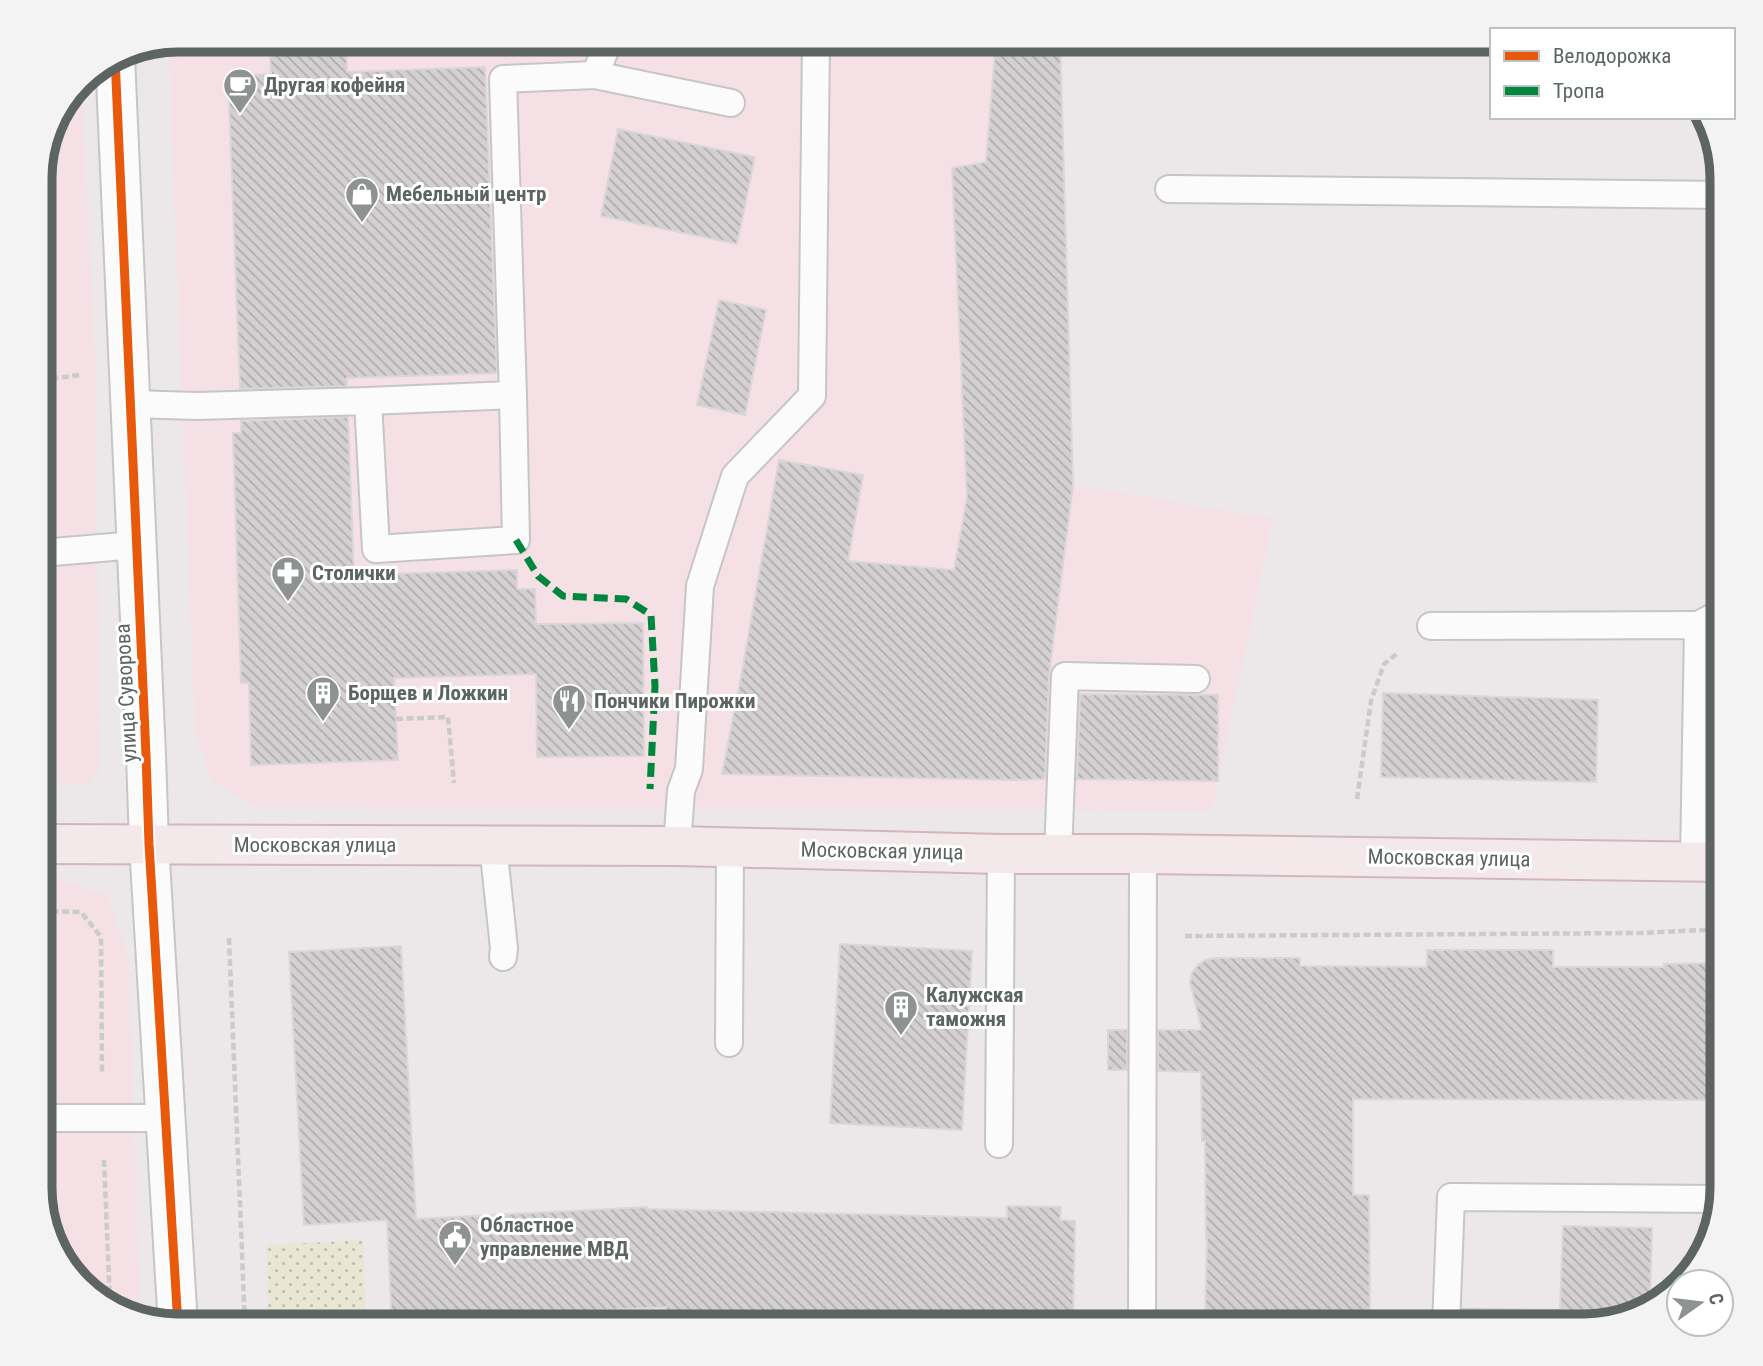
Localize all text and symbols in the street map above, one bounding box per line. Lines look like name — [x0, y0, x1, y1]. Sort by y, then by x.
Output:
legend — [1490, 28, 1735, 119]
text: Велодорожка — [1553, 44, 1671, 68]
cafe icon: Другая кофейня — [221, 66, 259, 115]
place label: Другая кофейня — [264, 73, 405, 97]
text: Тропа — [1553, 79, 1604, 103]
shop icon: Мебельный центр — [343, 175, 381, 224]
place label: Мебельный центр — [386, 182, 546, 206]
pharmacy icon: Столички — [269, 554, 307, 603]
place label: Столички — [312, 561, 396, 585]
street label: улица Суворова — [110, 623, 142, 763]
building icon: Борщев и Ложкин — [304, 674, 342, 723]
place label: Борщев и Ложкин — [348, 681, 508, 705]
restaurant icon: Пончики Пирожки — [550, 682, 588, 731]
place label: Пончики Пирожки — [594, 689, 755, 713]
street label: Московская улица — [234, 833, 396, 857]
street label: Московская улица — [800, 838, 964, 864]
street label: Московская улица — [1367, 845, 1531, 871]
place label: Калужская таможня — [926, 983, 1024, 1031]
building icon: Калужская таможня — [882, 988, 920, 1037]
place label: Областное управление МВД — [480, 1213, 629, 1261]
public building icon: Областное управление МВД — [436, 1218, 474, 1267]
north arrow — [1665, 1268, 1735, 1338]
text: С — [1704, 1291, 1729, 1307]

